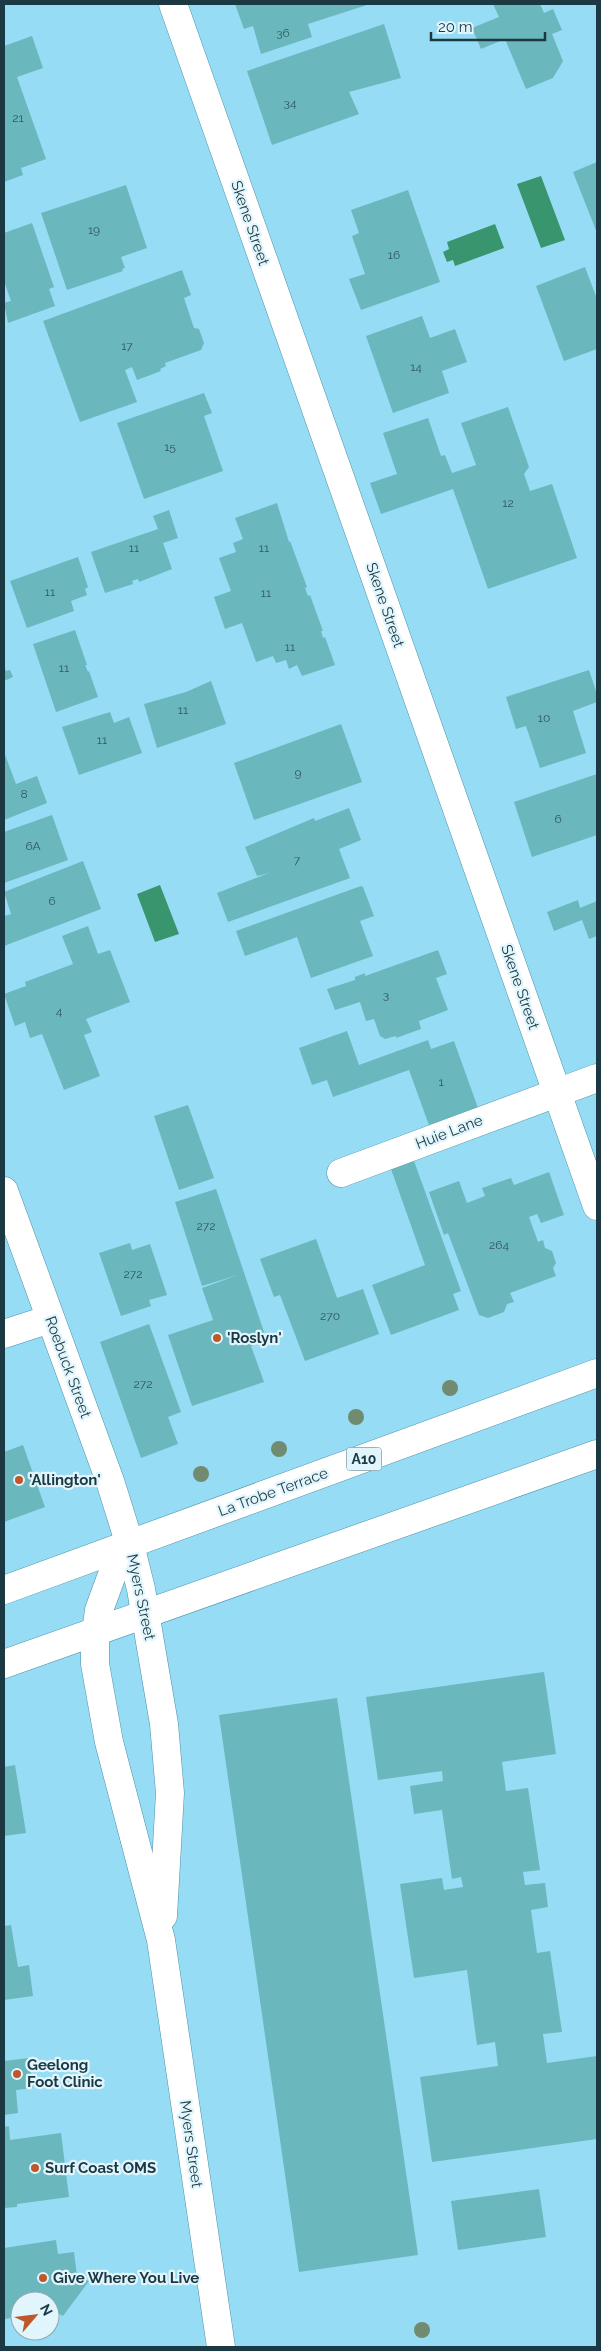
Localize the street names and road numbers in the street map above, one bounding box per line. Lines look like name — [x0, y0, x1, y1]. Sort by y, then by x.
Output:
street label: Skene Street — [227, 178, 273, 268]
street label: Skene Street — [362, 560, 408, 650]
street label: Skene Street — [497, 942, 543, 1032]
street label: Huie Lane — [413, 1111, 485, 1153]
street label: Roebuck Street — [41, 1314, 95, 1420]
road number: A10 — [346, 1448, 382, 1470]
street label: La Trobe Terrace — [216, 1464, 330, 1520]
street label: Myers Street — [123, 1552, 159, 1642]
street label: Myers Street — [176, 2099, 206, 2189]

